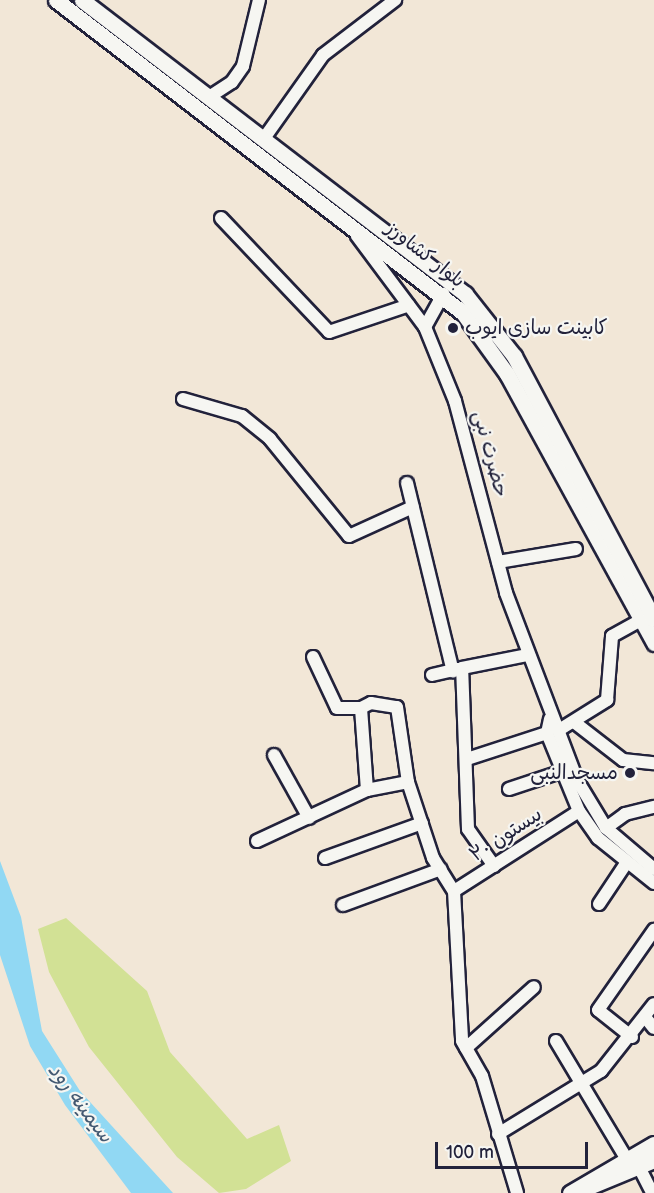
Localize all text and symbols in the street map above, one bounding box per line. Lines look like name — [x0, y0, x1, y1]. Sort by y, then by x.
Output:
street label: بلوار کشاورز — [381, 217, 469, 293]
place label: کابینت سازی ایوب — [465, 316, 608, 340]
marker: کابینت سازی ایوب — [446, 321, 460, 335]
street label: حضرت نبی — [467, 408, 513, 500]
place label: مسجدالنبی — [530, 761, 618, 785]
marker: مسجدالنبی — [623, 766, 637, 780]
street label: بیستون ۲۰ — [465, 803, 547, 867]
water label: سیمینه رود — [42, 1058, 118, 1148]
scale bar — [438, 1130, 591, 1168]
text: 100 m — [446, 1142, 494, 1163]

